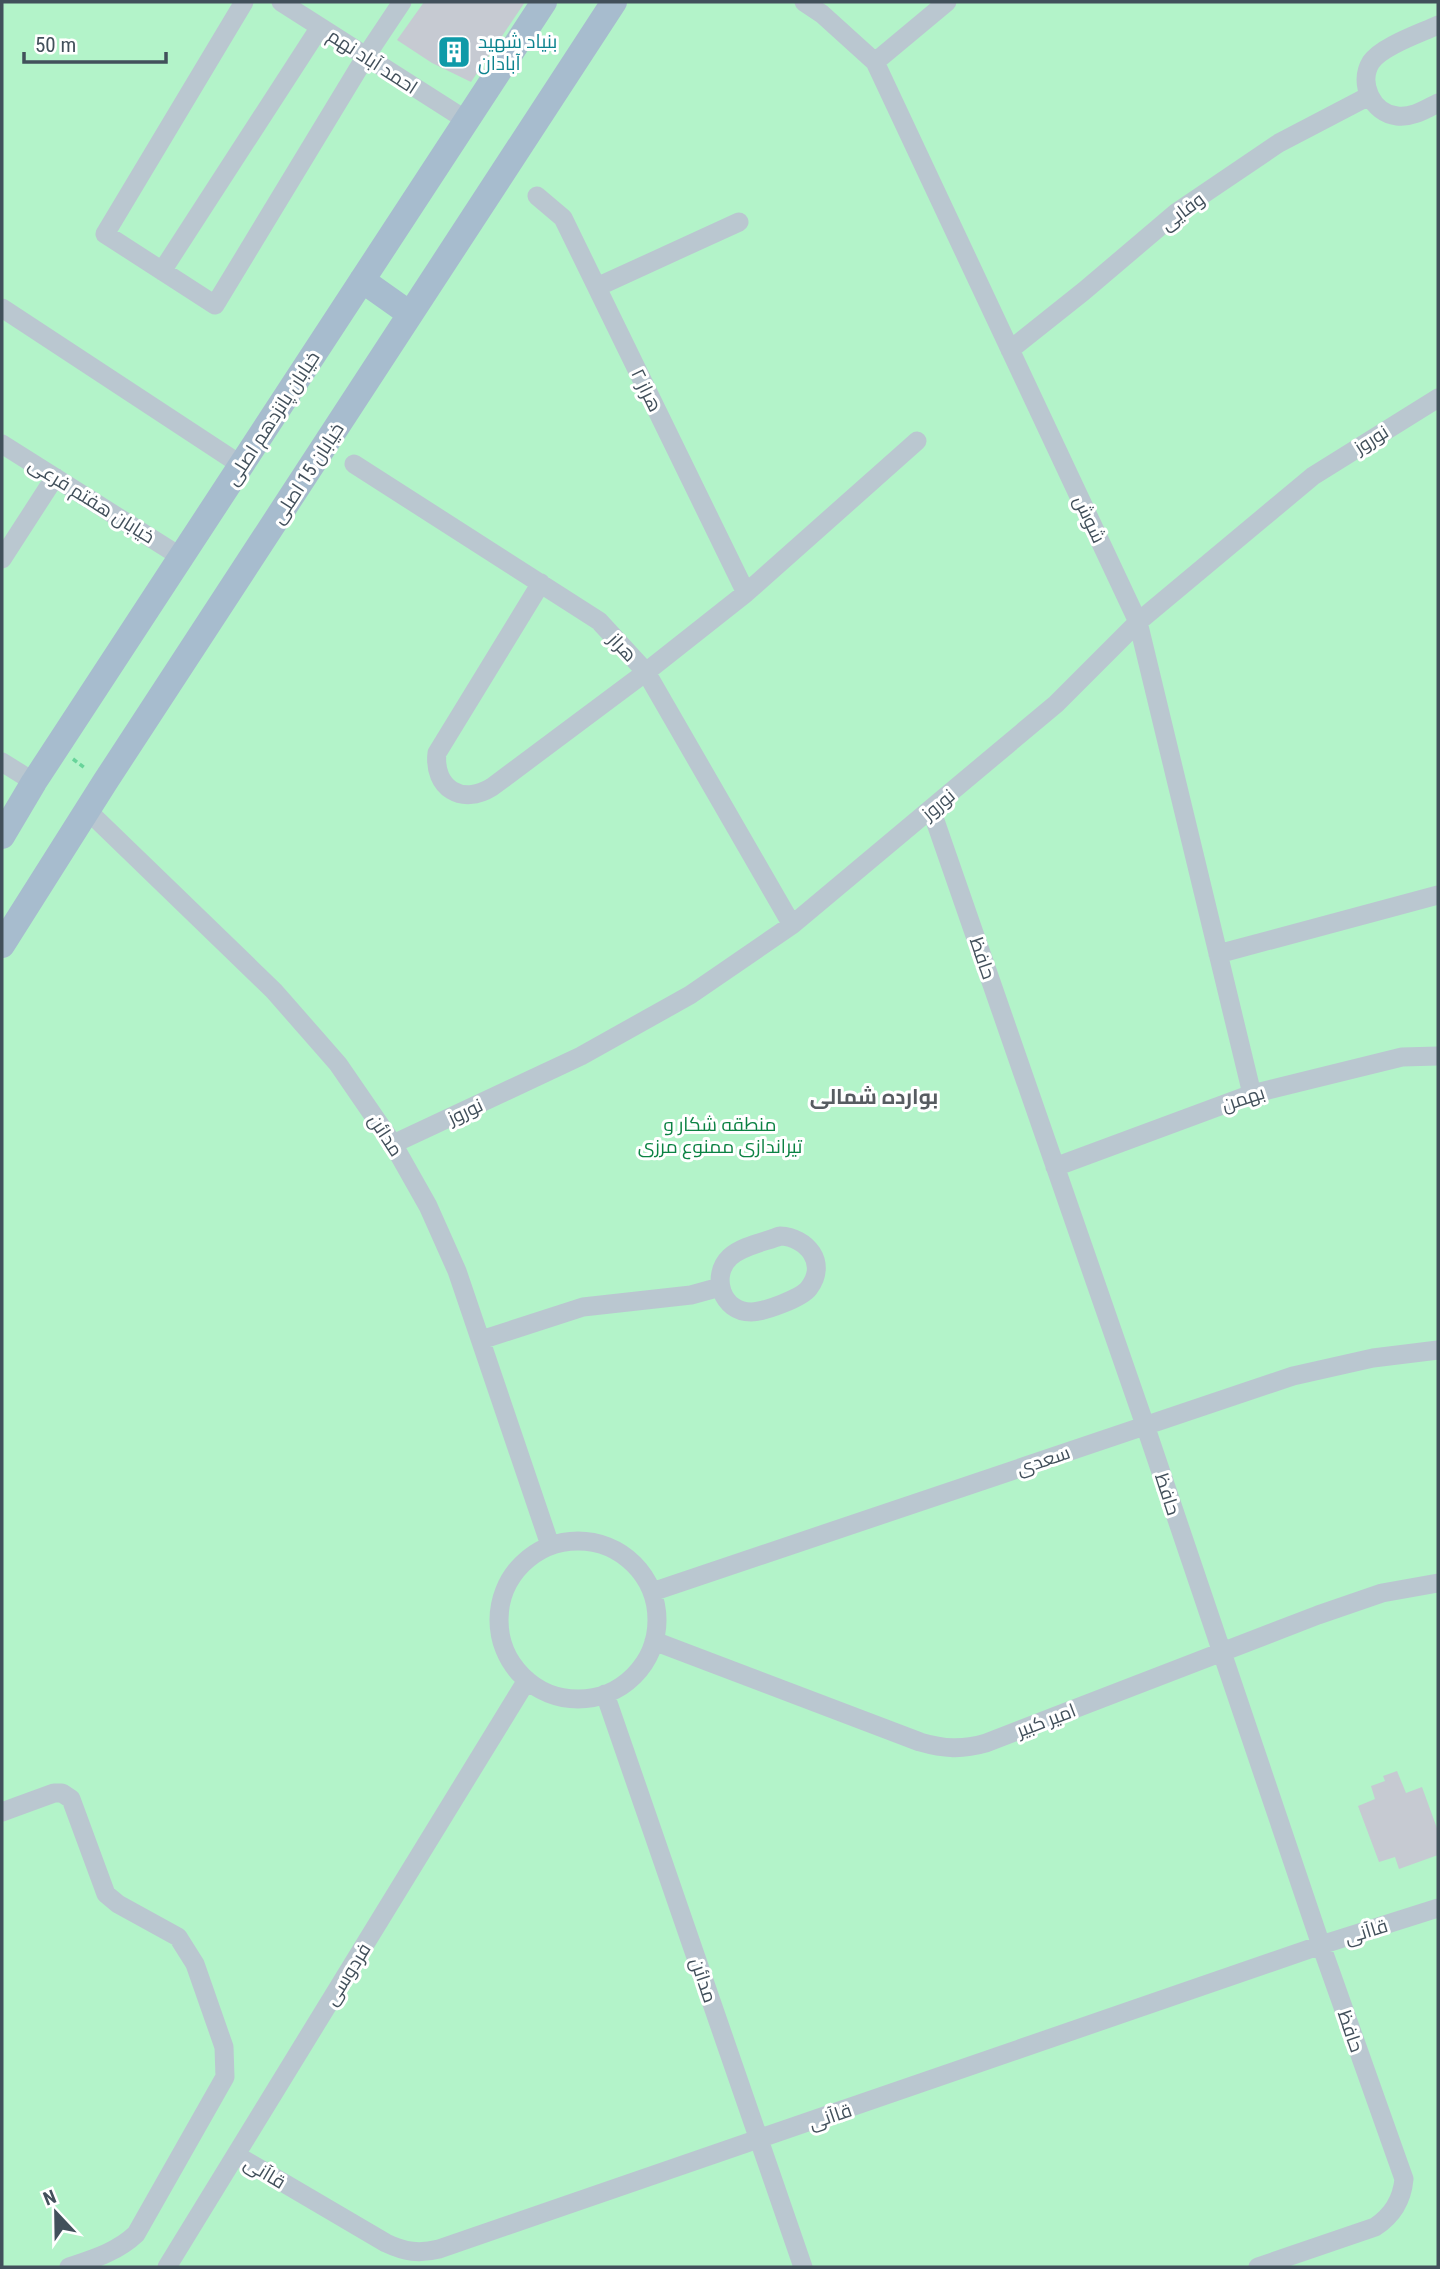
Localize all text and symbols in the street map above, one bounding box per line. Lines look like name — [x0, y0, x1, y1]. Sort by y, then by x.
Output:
scale bar — [24, 21, 166, 65]
street label: احمد آباد نهم — [322, 24, 422, 101]
place label: بنیاد شهید آبادان — [478, 30, 557, 75]
text: 50 m — [35, 33, 76, 57]
building icon: بنیاد شهید آبادان — [435, 33, 473, 71]
street label: وفایی — [1156, 187, 1209, 235]
street label: خیابان پانزدهم اصلی — [220, 347, 326, 491]
street label: هراز ۲ — [626, 365, 667, 416]
street label: خیابان 15 اصلی — [266, 418, 349, 528]
street label: نوروز — [1349, 420, 1393, 459]
street label: خیابان هفتم فرعی — [23, 452, 159, 550]
street label: شوش — [1069, 492, 1110, 547]
street label: هراز — [603, 627, 642, 666]
street label: نوروز — [916, 784, 960, 826]
street label: حافظ — [965, 934, 1000, 982]
street label: بهمن — [1219, 1081, 1268, 1116]
district label: بوارده شمالی — [810, 1085, 938, 1110]
street label: نوروز — [443, 1093, 487, 1130]
street label: مدائن — [363, 1110, 408, 1161]
park label: منطقه شکار و تیراندازی ممنوع مرزی — [638, 1113, 802, 1160]
street label: سعدی — [1013, 1441, 1073, 1480]
street label: حافظ — [1150, 1470, 1185, 1518]
street label: امیر کبیر — [1012, 1699, 1079, 1743]
street label: قاآنی — [1342, 1914, 1391, 1949]
street label: فردوسی — [319, 1939, 376, 2010]
street label: مدائن — [685, 1955, 722, 2006]
street label: حافظ — [1333, 2007, 1368, 2055]
street label: قاآنی — [806, 2098, 855, 2135]
street label: قاآنی — [240, 2151, 290, 2194]
north arrow — [21, 2178, 91, 2248]
text: N — [40, 2185, 60, 2211]

